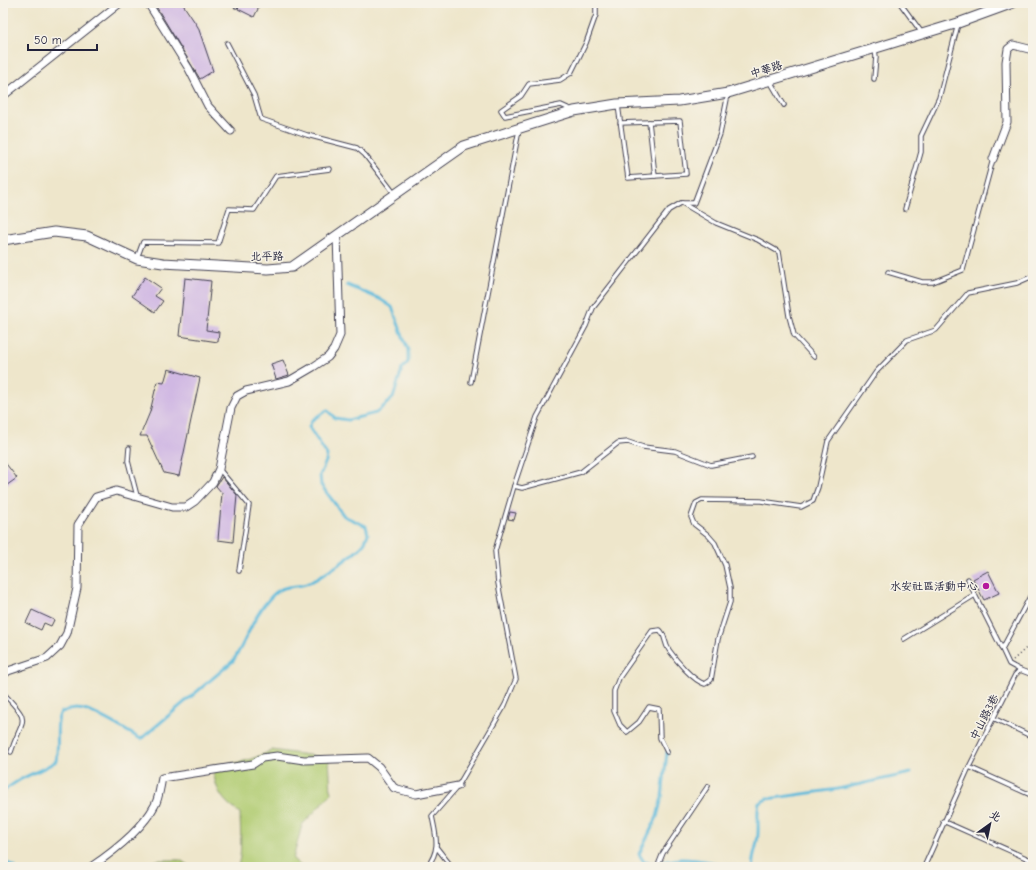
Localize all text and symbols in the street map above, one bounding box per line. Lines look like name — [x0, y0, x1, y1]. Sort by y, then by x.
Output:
scale bar — [28, 26, 97, 52]
text: 50 m — [34, 33, 62, 47]
street label: 中華路 — [748, 58, 784, 81]
street label: 北平路 — [250, 250, 284, 263]
place label: 水安社區活動中心 — [890, 580, 978, 593]
marker: 水安社區活動中心 — [981, 581, 991, 591]
street label: 中山路3巷 — [967, 692, 1001, 742]
north arrow — [970, 804, 1010, 844]
text: 北 — [987, 808, 1003, 824]

